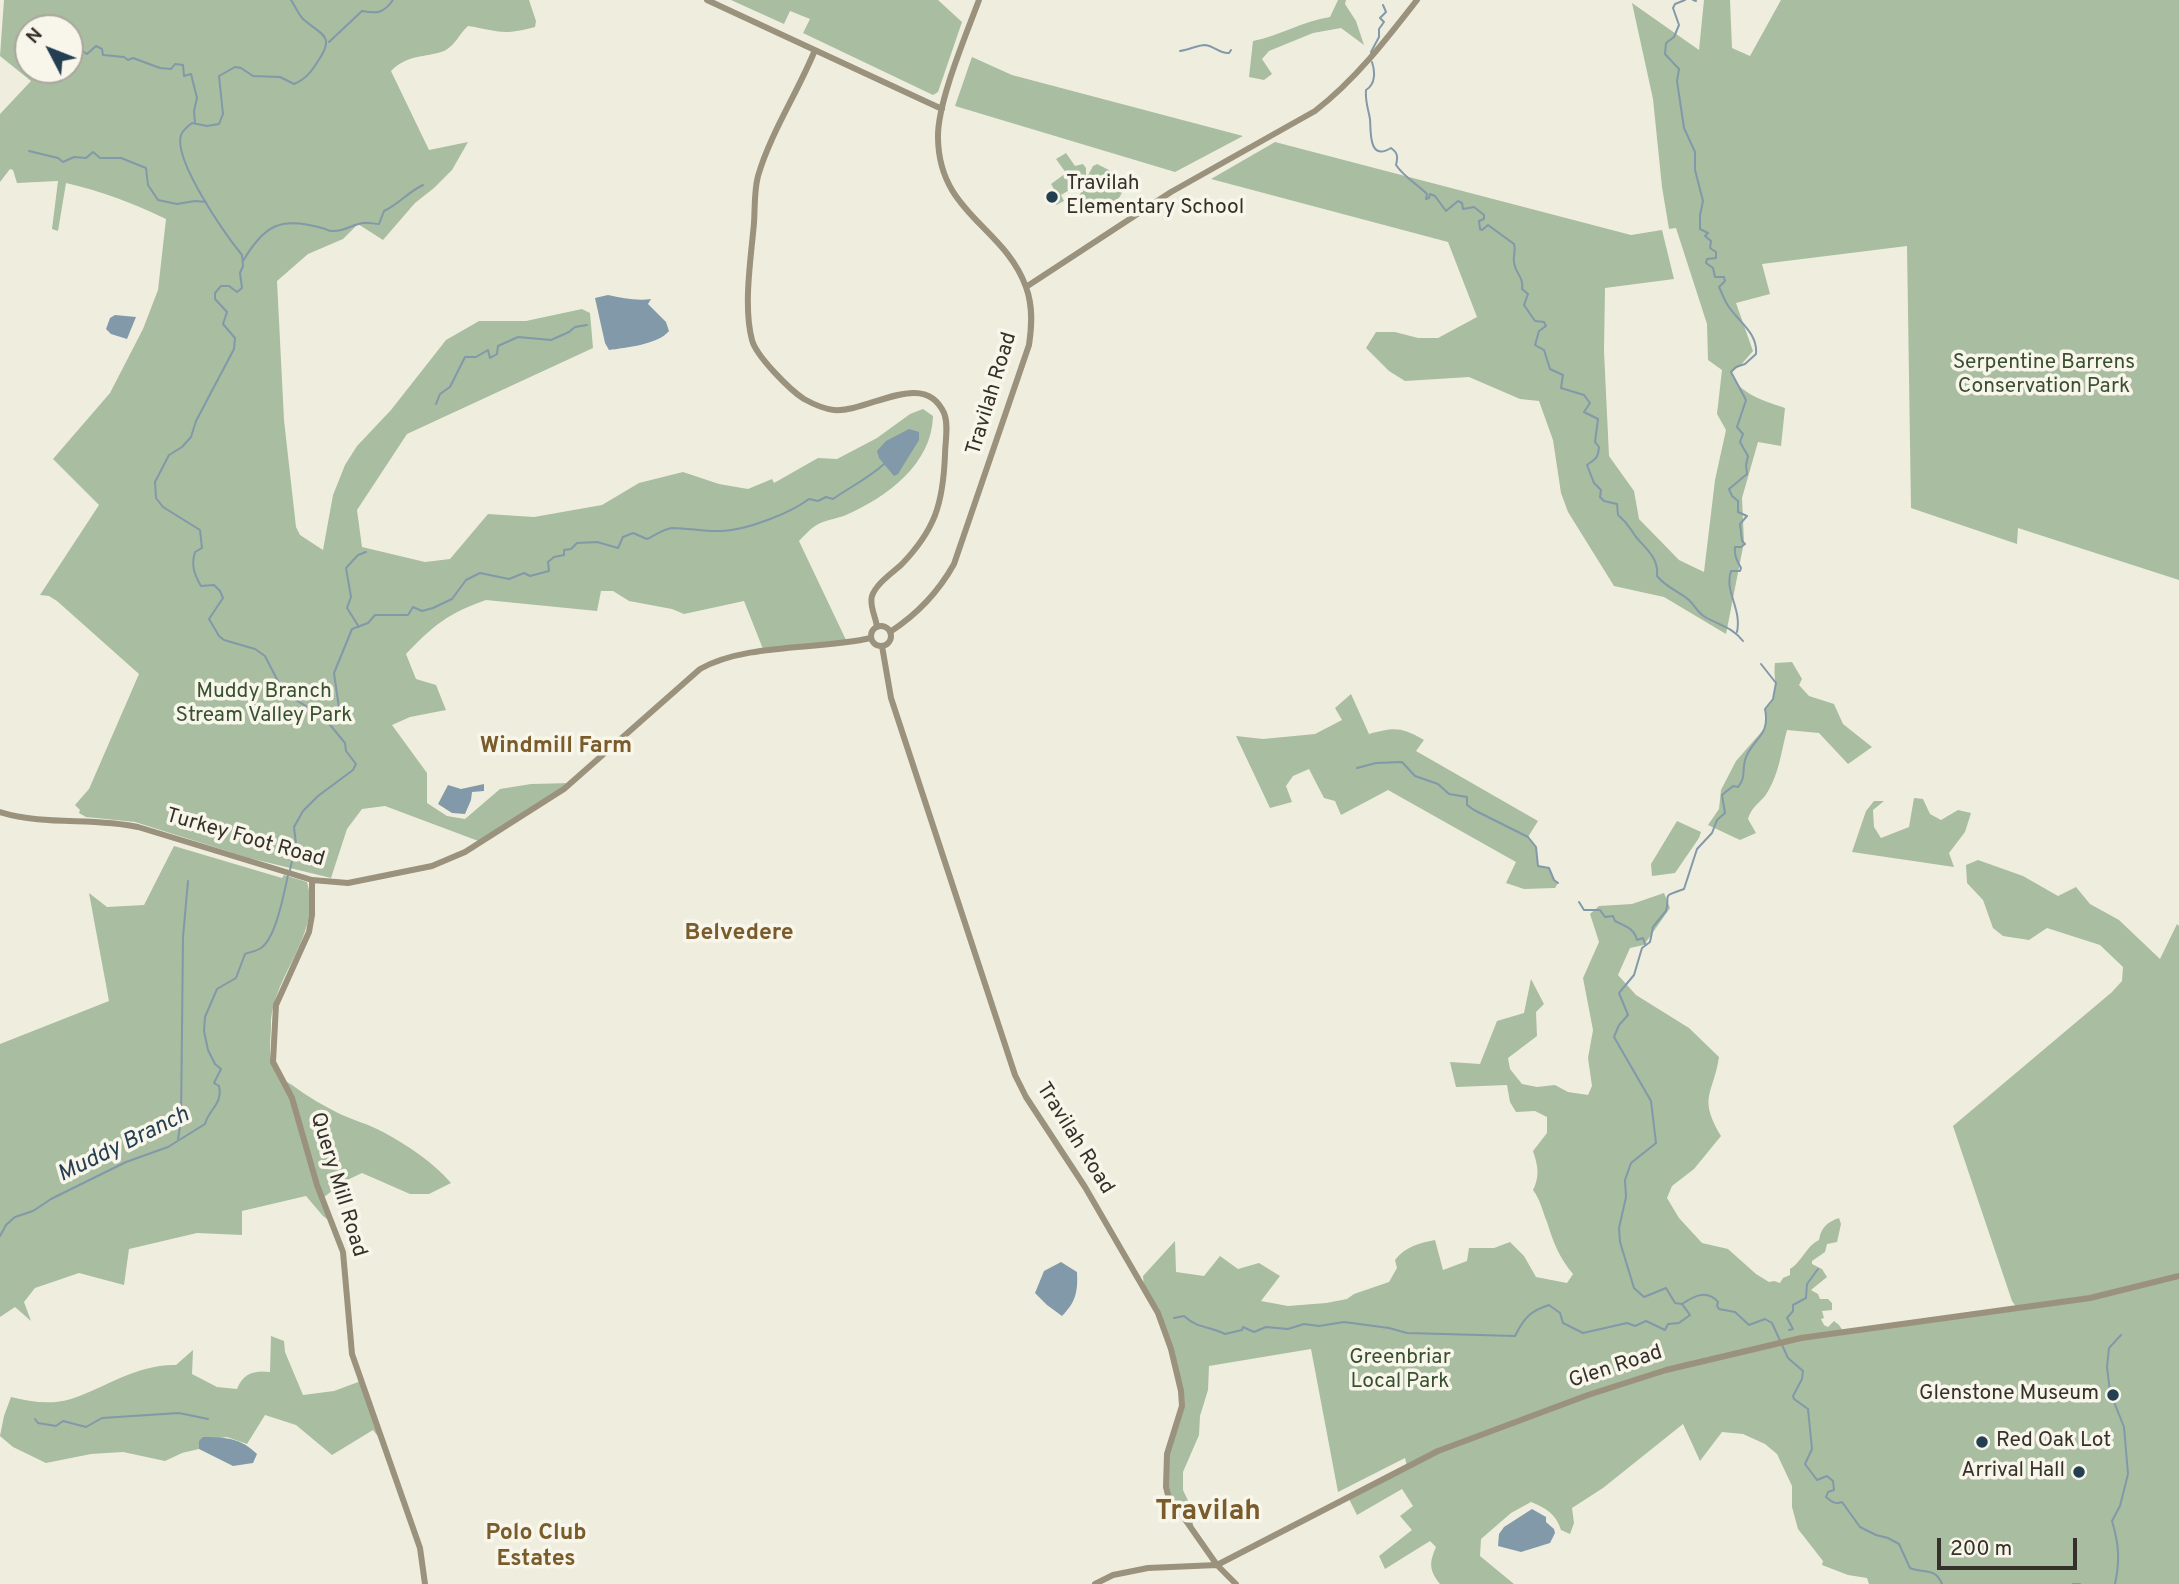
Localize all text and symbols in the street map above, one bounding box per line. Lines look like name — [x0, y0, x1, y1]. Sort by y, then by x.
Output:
north arrow — [14, 14, 84, 84]
text: N — [21, 23, 48, 49]
place label: Travilah Elementary School — [1066, 172, 1244, 222]
marker: Travilah Elementary School — [1044, 189, 1060, 205]
street label: Travilah Road — [962, 330, 1024, 458]
park label: Serpentine Barrens Conservation Park — [1953, 351, 2135, 401]
park label: Muddy Branch Stream Valley Park — [176, 680, 352, 730]
district label: Windmill Farm — [480, 733, 632, 761]
street label: Turkey Foot Road — [163, 804, 327, 874]
district label: Belvedere — [684, 920, 794, 948]
street label: Travilah Road — [1030, 1078, 1118, 1200]
water label: Muddy Branch — [54, 1102, 194, 1190]
street label: Query Mill Road — [303, 1110, 371, 1260]
street label: Glen Road — [1566, 1341, 1666, 1395]
park label: Greenbriar Local Park — [1349, 1346, 1451, 1396]
place label: Glenstone Museum — [1919, 1382, 2099, 1408]
marker: Glenstone Museum — [2105, 1387, 2121, 1403]
place label: Red Oak Lot — [1996, 1429, 2111, 1455]
marker: Red Oak Lot — [1974, 1434, 1990, 1450]
place label: Arrival Hall — [1961, 1459, 2065, 1485]
marker: Arrival Hall — [2071, 1464, 2087, 1480]
district label: Travilah — [1155, 1496, 1261, 1530]
district label: Polo Club Estates — [485, 1520, 587, 1574]
scale bar — [1941, 1524, 2081, 1568]
text: 200 m — [1950, 1536, 2012, 1563]

